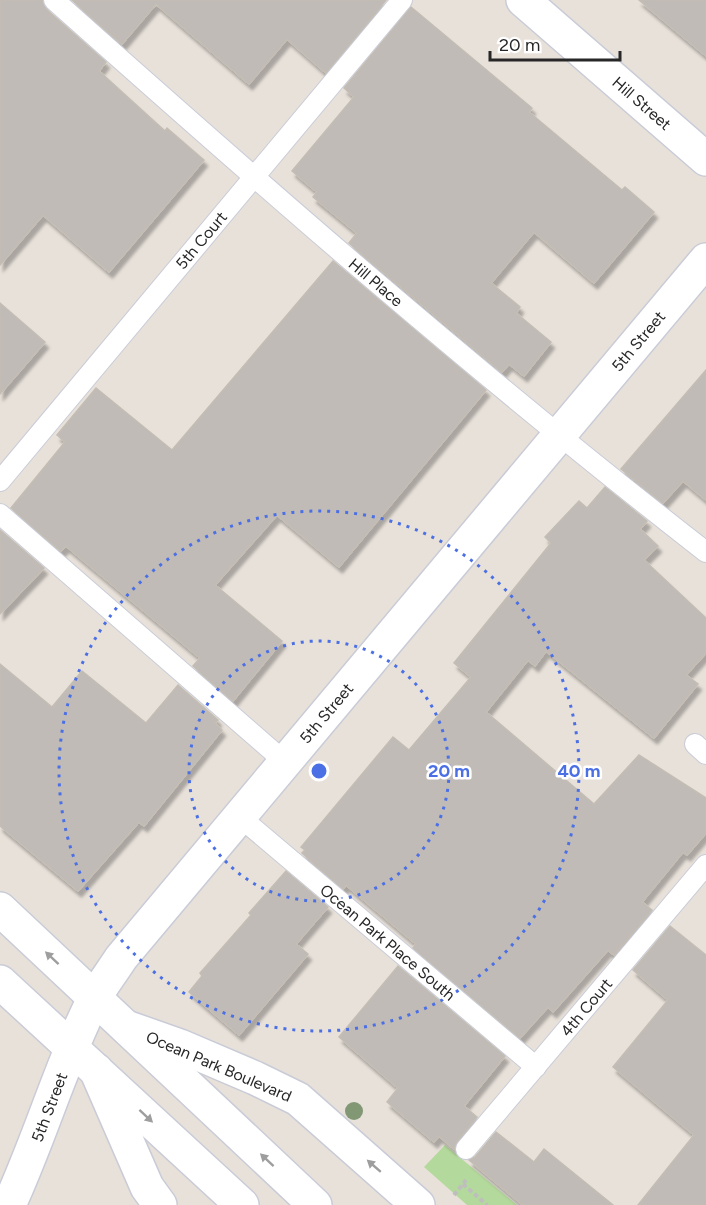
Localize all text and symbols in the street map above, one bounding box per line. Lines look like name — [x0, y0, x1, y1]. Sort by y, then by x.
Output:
scale bar — [490, 24, 620, 62]
text: 20 m — [499, 34, 540, 56]
street label: Hill Street — [608, 73, 675, 134]
street label: 5th Court — [172, 208, 231, 273]
street label: Hill Place — [345, 254, 407, 311]
street label: 5th Street — [608, 307, 669, 375]
street label: 5th Street — [296, 679, 357, 747]
text: 20 m — [428, 760, 470, 782]
text: 40 m — [557, 760, 601, 782]
centre of rings — [309, 761, 329, 781]
street label: Ocean Park Place South — [316, 880, 459, 1005]
one-way arrow — [45, 952, 59, 966]
street label: 4th Court — [557, 974, 616, 1040]
street label: Ocean Park Boulevard — [143, 1027, 294, 1106]
street label: 5th Street — [28, 1070, 71, 1145]
one-way arrow — [138, 1109, 153, 1123]
one-way arrow — [260, 1153, 274, 1167]
one-way arrow — [367, 1160, 382, 1173]

